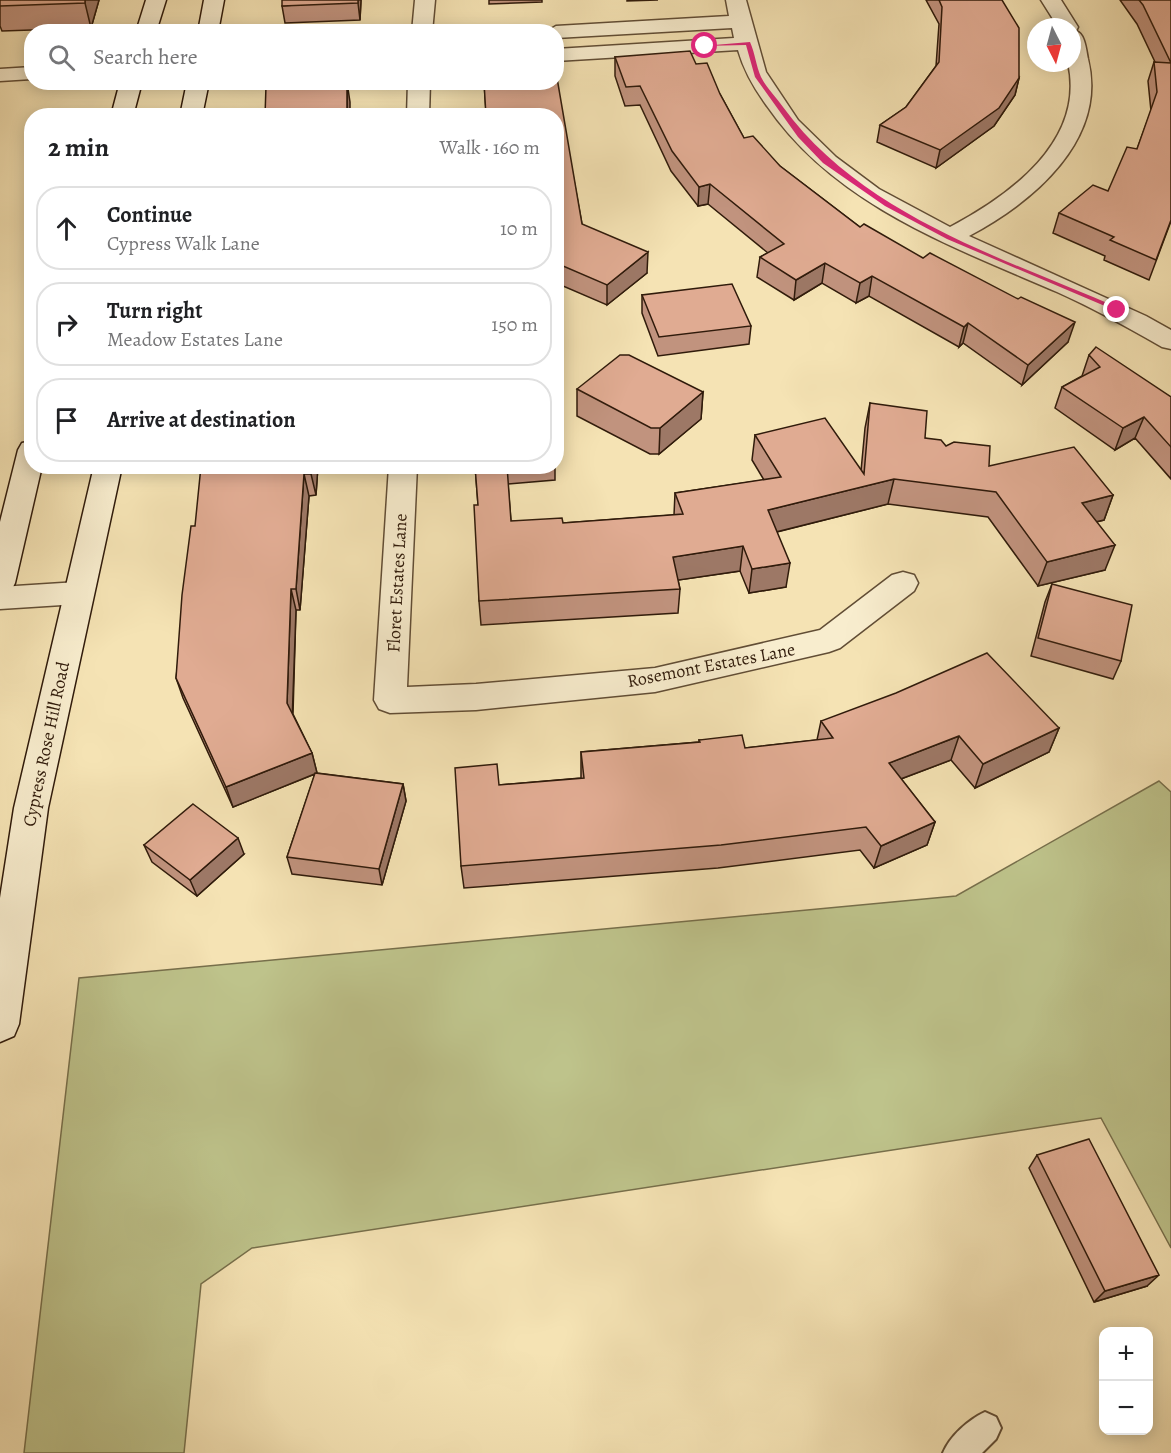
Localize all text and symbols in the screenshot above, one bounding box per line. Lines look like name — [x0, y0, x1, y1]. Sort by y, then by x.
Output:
north arrow — [1027, 18, 1081, 72]
search box — [24, 24, 564, 90]
route start — [691, 32, 717, 58]
icon: search — [45, 41, 78, 74]
text: Search here — [93, 42, 198, 72]
text: 2 min — [48, 130, 109, 165]
text: Walk · 160 m — [440, 134, 540, 161]
text: Continue — [107, 200, 192, 230]
icon: ahead — [50, 212, 83, 245]
text: 10 m — [500, 215, 538, 242]
text: Cypress Walk Lane — [107, 230, 260, 257]
text: Turn right — [107, 296, 203, 326]
route end — [1103, 296, 1129, 322]
icon: right — [50, 308, 83, 341]
text: 150 m — [491, 311, 538, 338]
text: Meadow Estates Lane — [107, 326, 283, 353]
icon: arrive — [50, 404, 83, 437]
text: Arrive at destination — [107, 405, 296, 435]
street label: Floret Estates Lane — [381, 513, 413, 653]
street label: Rosemont Estates Lane — [625, 637, 797, 693]
street label: Cypress Rose Hill Road — [17, 659, 75, 829]
map controls — [1099, 1327, 1153, 1435]
button: + — [1099, 1327, 1153, 1381]
button: − — [1099, 1381, 1153, 1435]

